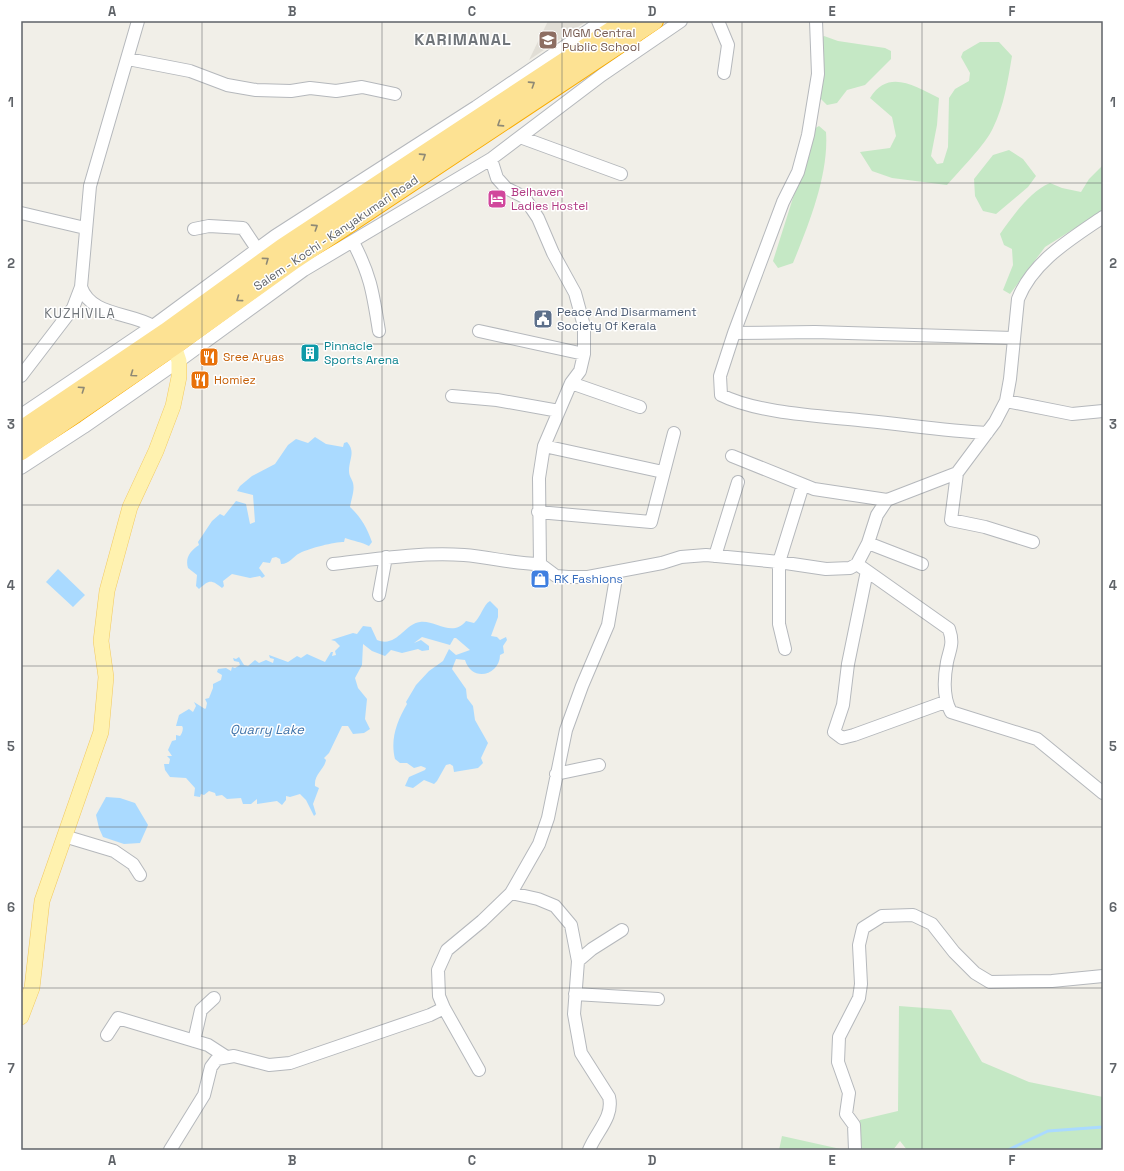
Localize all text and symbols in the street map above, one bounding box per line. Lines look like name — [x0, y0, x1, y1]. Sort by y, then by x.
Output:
text: A — [108, 3, 117, 20]
text: B — [288, 3, 297, 20]
text: C — [468, 3, 476, 20]
text: D — [648, 3, 657, 20]
text: E — [828, 3, 836, 20]
text: F — [1009, 3, 1016, 20]
place label: MGM Central Public School — [562, 25, 640, 55]
district label: KARIMANAL — [414, 29, 512, 50]
school or university icon: MGM Central Public School — [537, 29, 559, 51]
one-way arrow — [528, 81, 535, 89]
text: 1 — [8, 94, 14, 111]
text: 1 — [1110, 94, 1116, 111]
one-way arrow — [498, 119, 505, 126]
one-way arrow — [419, 153, 426, 160]
street label: Salem - Kochi - Kanyakumari Road — [251, 172, 421, 294]
place label: Belhaven Ladies Hostel — [511, 184, 588, 214]
hotel icon: Belhaven Ladies Hostel — [486, 188, 508, 210]
one-way arrow — [311, 224, 318, 232]
text: 2 — [7, 255, 15, 272]
text: 2 — [1109, 255, 1117, 272]
one-way arrow — [262, 257, 269, 265]
one-way arrow — [237, 294, 244, 301]
place label: Peace And Disarmament Society Of Kerala — [557, 304, 697, 334]
district label: KUZHIVILA — [44, 305, 116, 322]
public building icon: Peace And Disarmament Society Of Kerala — [532, 308, 554, 330]
place label: Pinnacle Sports Arena — [324, 338, 399, 368]
building icon: Pinnacle Sports Arena — [299, 342, 321, 364]
restaurant icon: Sree Aryas — [198, 346, 220, 368]
place label: Sree Aryas — [223, 349, 284, 365]
one-way arrow — [131, 369, 138, 376]
restaurant icon: Homiez — [189, 369, 211, 391]
place label: Homiez — [214, 372, 256, 388]
one-way arrow — [78, 386, 85, 394]
text: 3 — [7, 416, 15, 433]
text: 3 — [1109, 416, 1117, 433]
shop icon: RK Fashions — [529, 568, 551, 590]
place label: RK Fashions — [554, 571, 623, 587]
text: 4 — [7, 577, 15, 594]
text: 4 — [1109, 577, 1117, 594]
water label: Quarry Lake — [230, 721, 305, 738]
text: 5 — [7, 738, 15, 755]
text: 5 — [1109, 738, 1117, 755]
text: 6 — [7, 899, 15, 916]
text: 6 — [1109, 899, 1117, 916]
text: 7 — [7, 1060, 15, 1077]
text: 7 — [1109, 1060, 1117, 1077]
text: A — [108, 1152, 117, 1169]
text: B — [288, 1152, 297, 1169]
text: C — [468, 1152, 476, 1169]
text: D — [648, 1152, 657, 1169]
text: E — [828, 1152, 836, 1169]
text: F — [1009, 1152, 1016, 1169]

